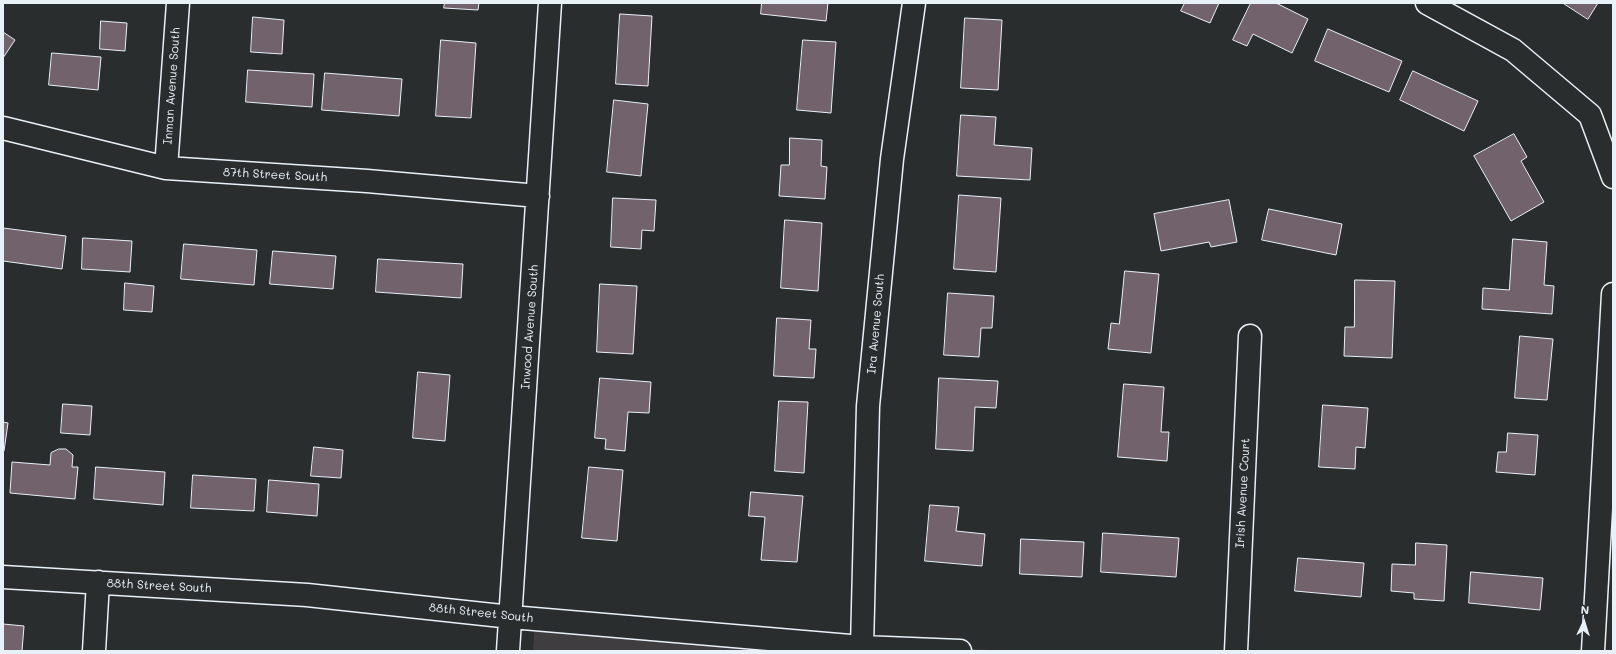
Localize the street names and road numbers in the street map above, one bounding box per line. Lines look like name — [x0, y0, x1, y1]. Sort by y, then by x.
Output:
street label: Inman Avenue South — [161, 27, 183, 145]
street label: 87th Street South — [223, 165, 327, 185]
street label: Inwood Avenue South — [518, 264, 542, 390]
street label: Ira Avenue South — [864, 273, 888, 375]
street label: Irish Avenue Court — [1233, 438, 1253, 548]
street label: 88th Street South — [106, 576, 212, 596]
street label: 88th Street South — [428, 600, 534, 626]

